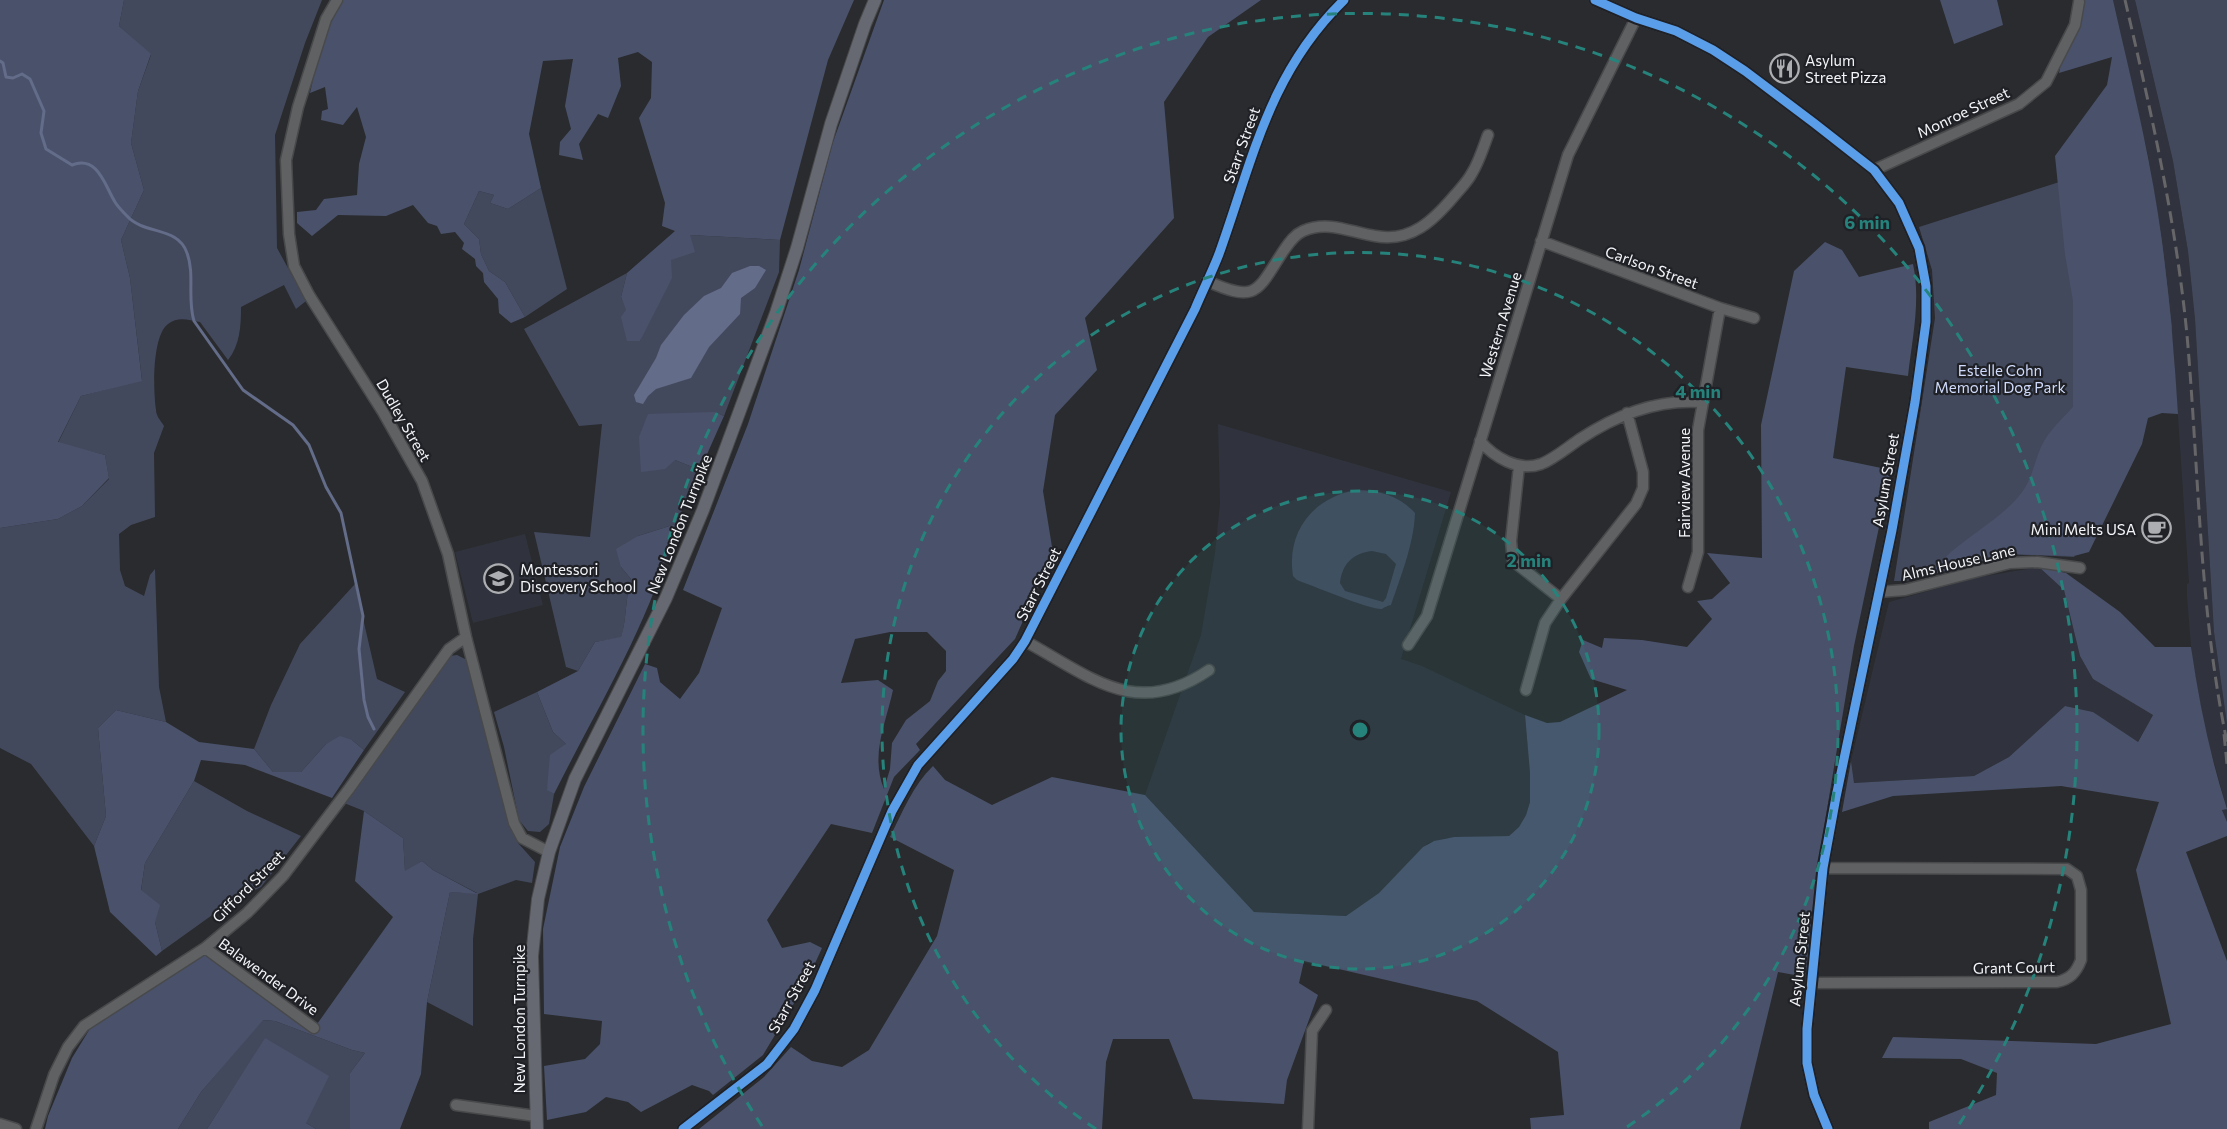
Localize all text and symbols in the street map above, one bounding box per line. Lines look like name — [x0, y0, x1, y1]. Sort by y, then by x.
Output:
place label: Asylum Street Pizza — [1805, 51, 1886, 86]
restaurant icon: Asylum Street Pizza — [1768, 53, 1800, 85]
street label: Monroe Street — [1914, 83, 2012, 141]
street label: Starr Street — [1219, 104, 1263, 186]
text: 6 min — [1844, 211, 1890, 233]
street label: Carlson Street — [1603, 242, 1701, 292]
street label: Western Avenue — [1475, 270, 1525, 380]
park label: Estelle Cohn Memorial Dog Park — [1934, 361, 2066, 396]
street label: Dudley Street — [373, 375, 435, 465]
text: 4 min — [1675, 380, 1721, 402]
street label: Fairview Avenue — [1675, 428, 1693, 538]
street label: Asylum Street — [1868, 431, 1902, 529]
street label: New London Turnpike — [643, 452, 715, 596]
cafe icon: Mini Melts USA — [2141, 513, 2173, 545]
place label: Mini Melts USA — [2030, 520, 2136, 538]
street label: Alms House Lane — [1899, 540, 2017, 584]
street label: Starr Street — [1012, 544, 1064, 624]
text: 2 min — [1507, 549, 1551, 571]
place label: Montessori Discovery School — [520, 560, 636, 595]
school or university icon: Montessori Discovery School — [483, 562, 515, 594]
centre of rings — [1350, 720, 1370, 740]
street label: Gifford Street — [208, 846, 288, 926]
street label: Asylum Street — [1785, 911, 1813, 1007]
street label: Balawender Drive — [216, 934, 322, 1018]
street label: New London Turnpike — [510, 944, 528, 1093]
street label: Grant Court — [1973, 957, 2055, 977]
street label: Starr Street — [764, 958, 818, 1036]

